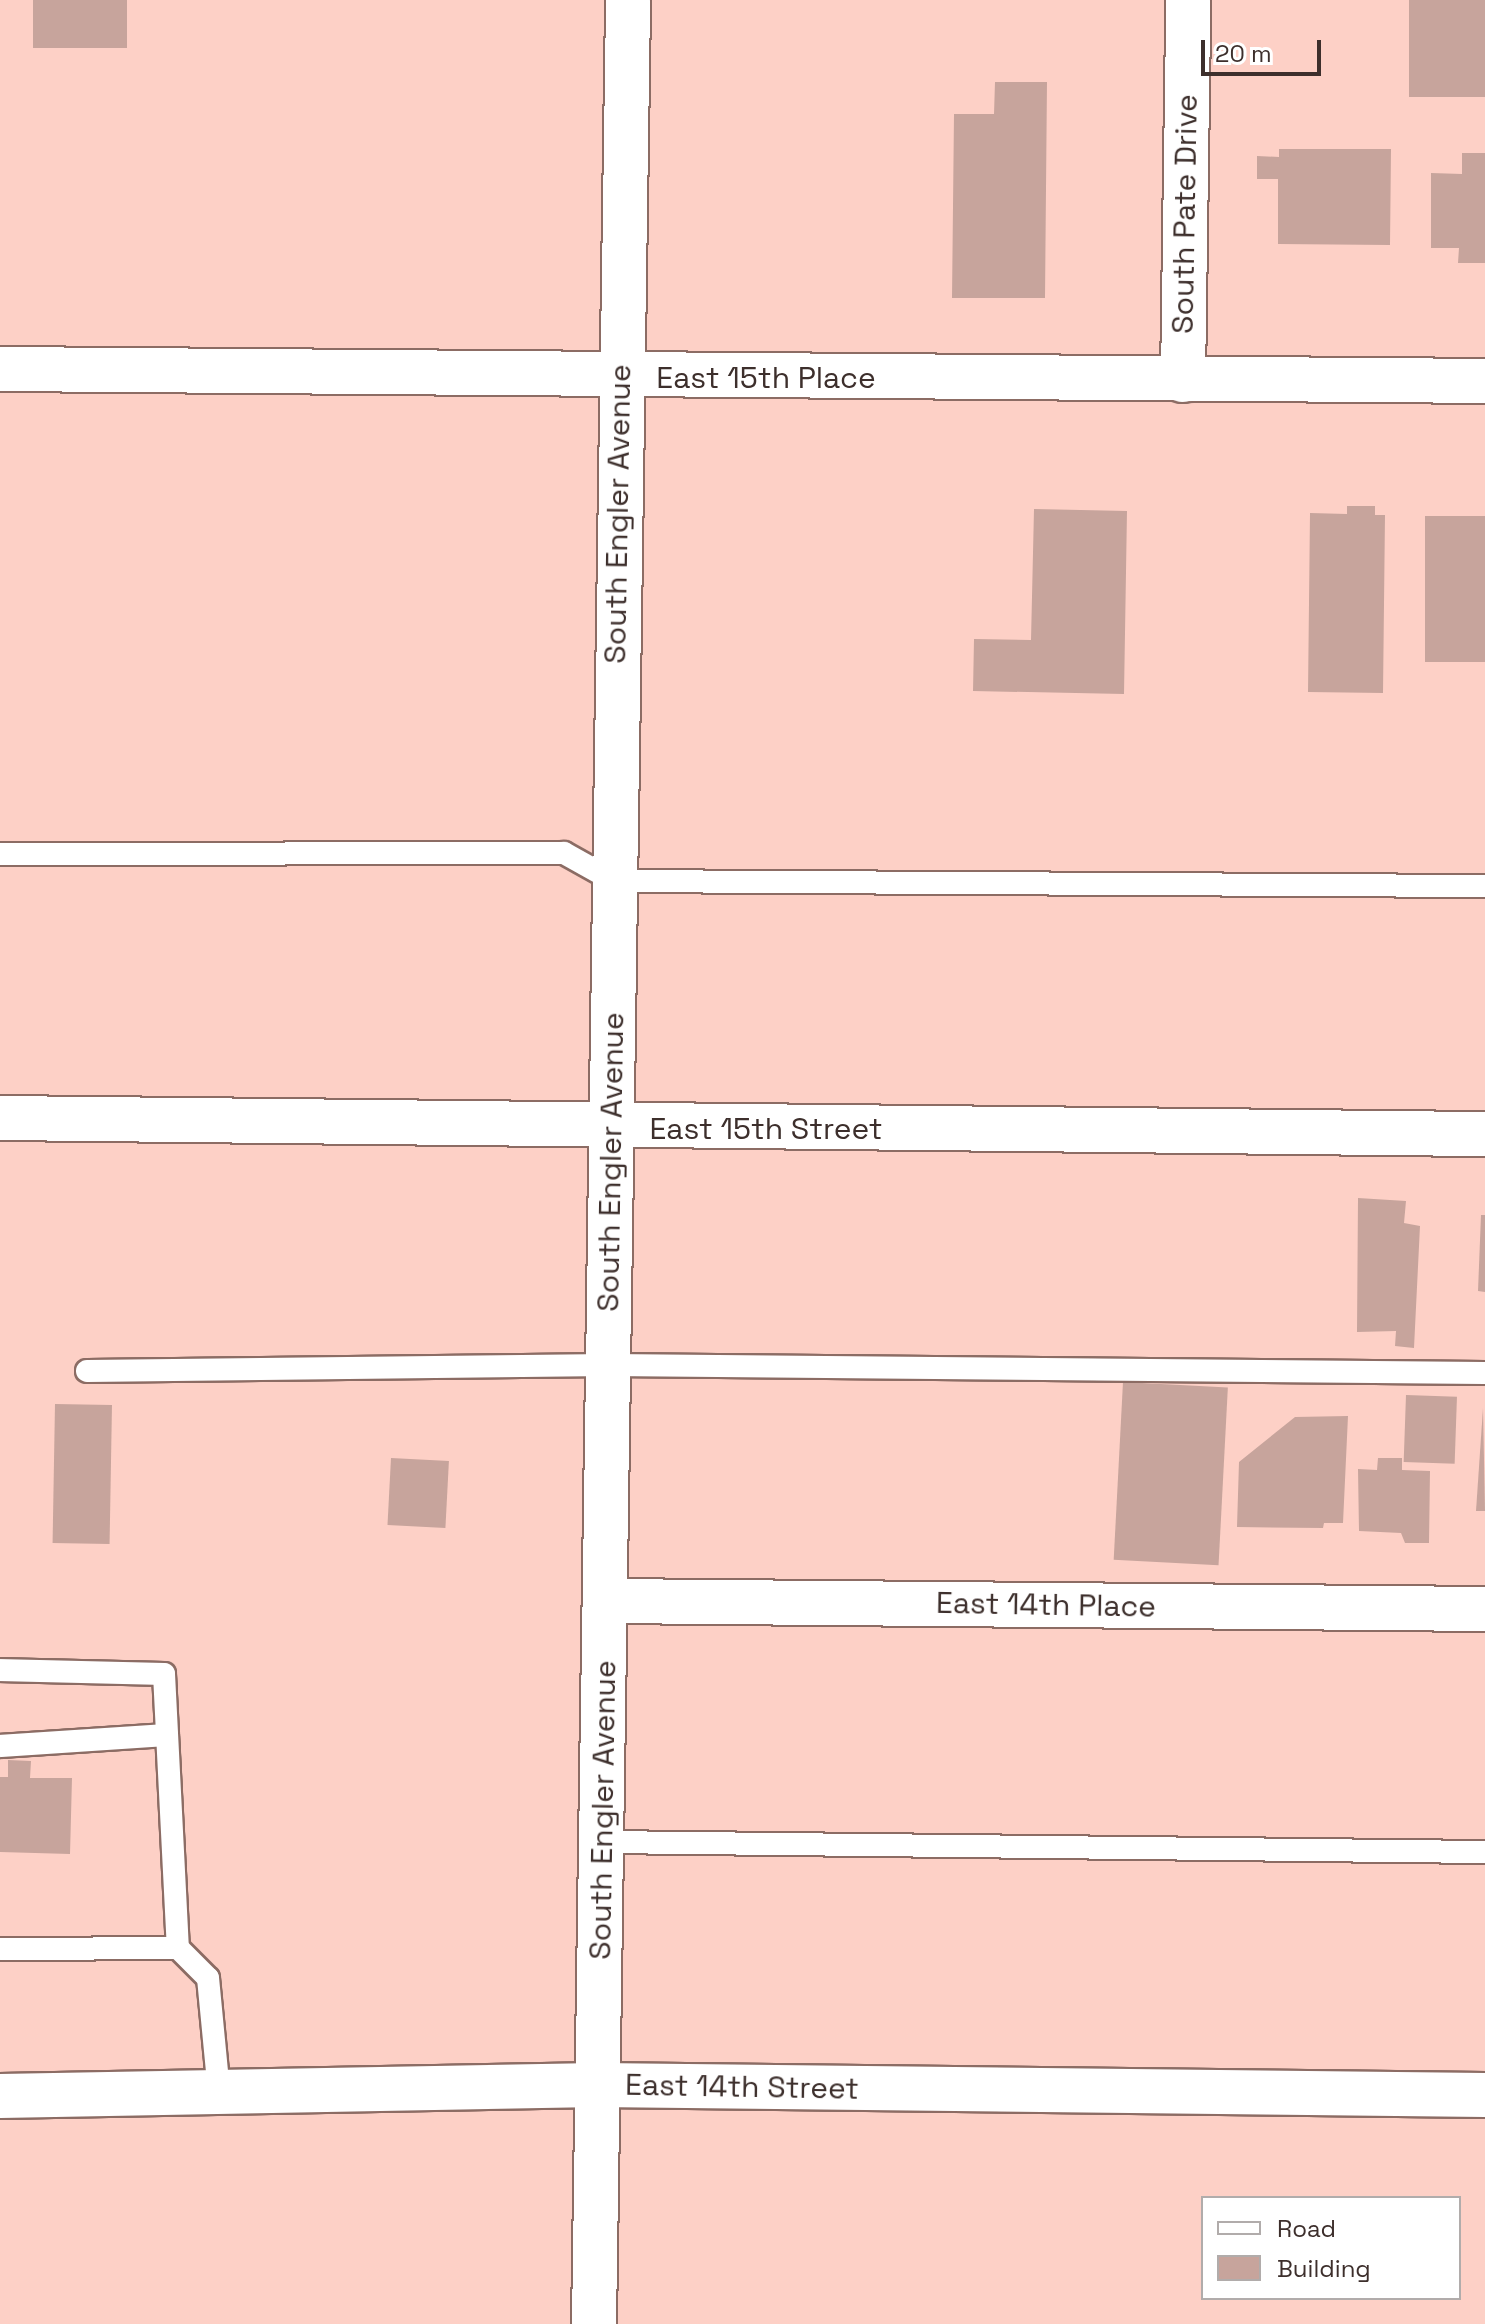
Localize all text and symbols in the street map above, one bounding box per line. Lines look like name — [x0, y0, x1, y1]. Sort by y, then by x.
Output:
scale bar — [1205, 24, 1325, 74]
text: 20 m — [1215, 38, 1272, 69]
street label: South Pate Drive — [1165, 94, 1205, 334]
street label: East 15th Place — [656, 360, 876, 396]
street label: South Engler Avenue — [597, 364, 639, 664]
street label: South Engler Avenue — [590, 1012, 632, 1312]
street label: East 15th Street — [649, 1111, 883, 1147]
street label: East 14th Place — [936, 1585, 1156, 1625]
street label: South Engler Avenue — [582, 1660, 624, 1960]
street label: East 14th Street — [625, 2067, 859, 2107]
legend — [1201, 2196, 1461, 2300]
text: Road — [1277, 2213, 1336, 2244]
text: Building — [1277, 2253, 1371, 2284]

